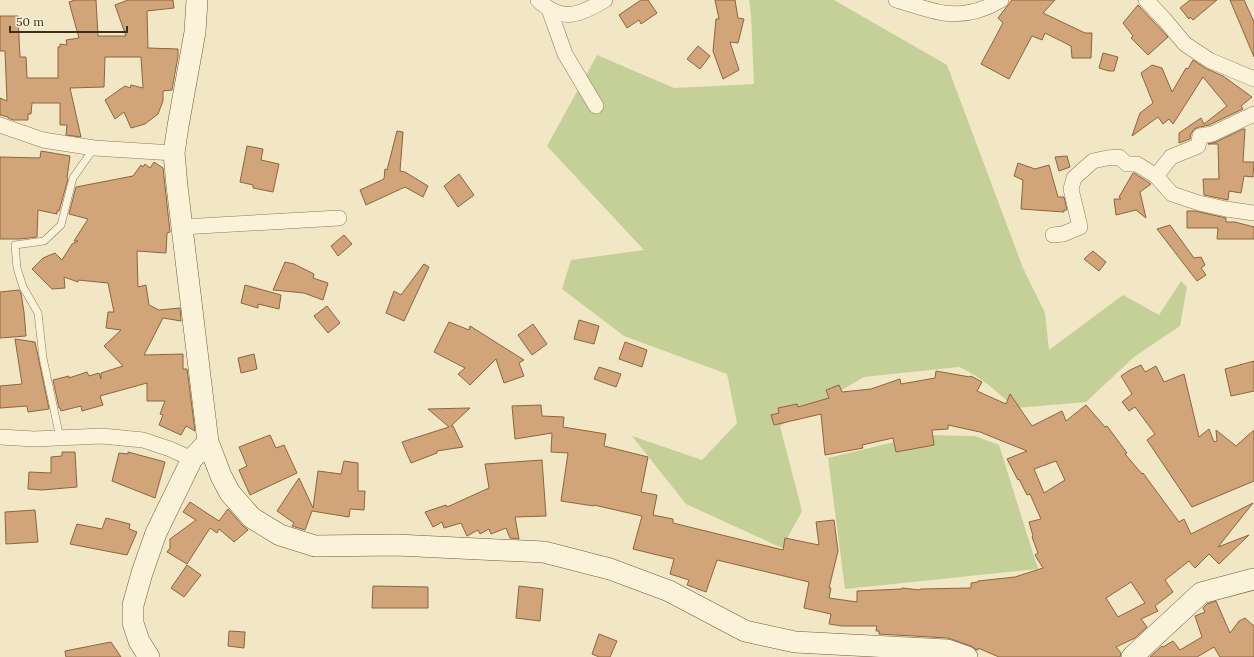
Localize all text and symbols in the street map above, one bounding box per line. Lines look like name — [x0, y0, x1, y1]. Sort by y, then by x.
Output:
scale bar — [10, 8, 127, 34]
text: 50 m — [16, 14, 44, 29]

